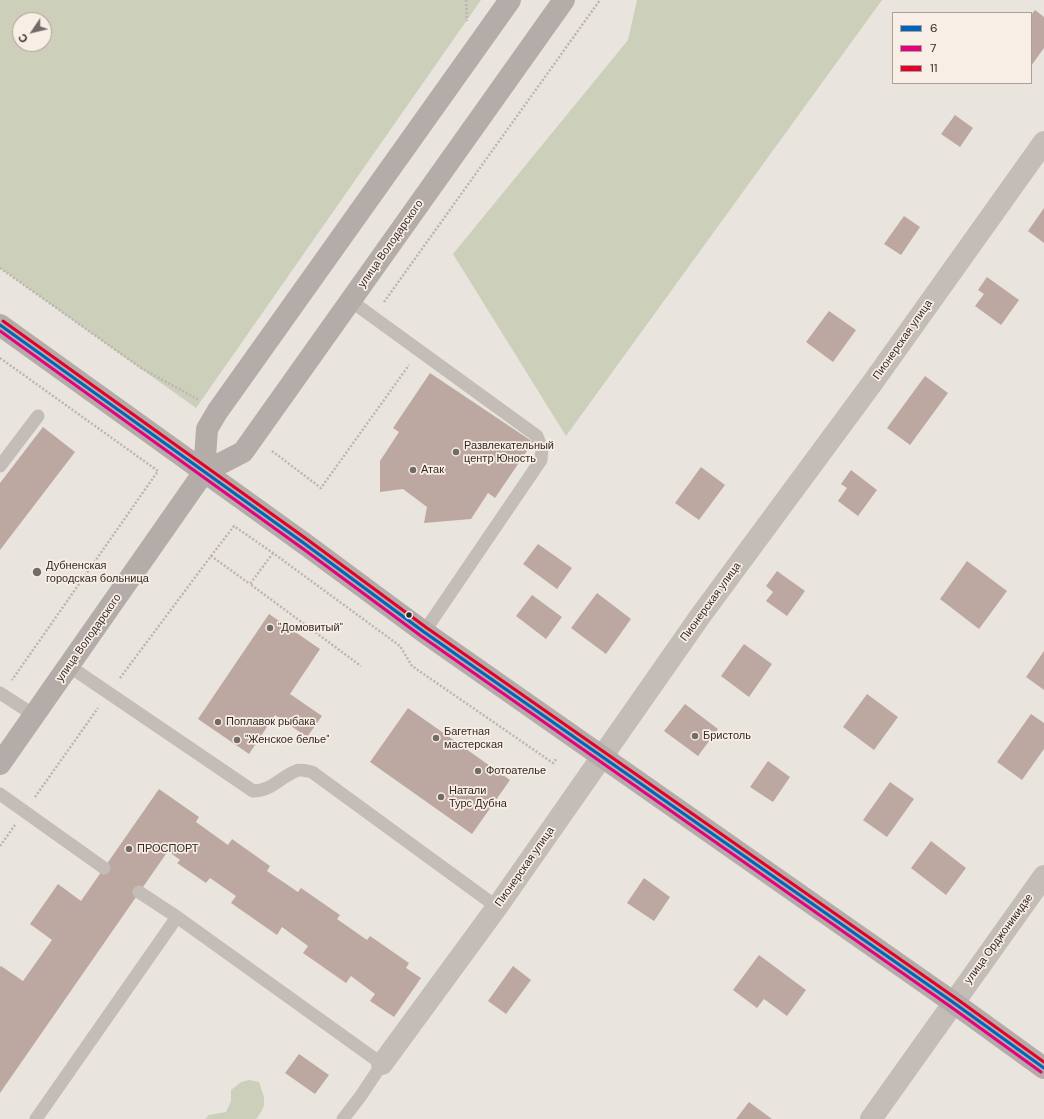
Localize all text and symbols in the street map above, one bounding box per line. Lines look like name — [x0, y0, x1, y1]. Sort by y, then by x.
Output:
north arrow — [12, 12, 52, 52]
legend — [892, 12, 1032, 84]
text: 6 — [930, 20, 938, 36]
text: С — [15, 31, 31, 46]
text: 7 — [930, 40, 936, 56]
text: 11 — [930, 60, 938, 76]
street label: улица Володарского — [356, 198, 426, 290]
street label: Пионерская улица — [871, 298, 935, 382]
place label: Развлекательный центр Юность — [464, 439, 554, 465]
marker: Развлекательный центр Юность — [451, 447, 461, 457]
place label: Атак — [421, 463, 444, 477]
marker: Атак — [408, 465, 418, 475]
place label: Дубненская городская больница — [46, 559, 149, 585]
street label: Пионерская улица — [678, 560, 744, 644]
marker: Дубненская городская больница — [31, 566, 43, 578]
street label: улица Володарского — [54, 592, 124, 684]
unlabelled marker — [404, 610, 414, 620]
place label: "Домовитый" — [278, 621, 343, 635]
marker: "Домовитый" — [265, 623, 275, 633]
place label: Поплавок рыбака — [226, 715, 315, 729]
marker: Поплавок рыбака — [213, 717, 223, 727]
place label: Багетная мастерская — [444, 725, 503, 751]
place label: Бристоль — [703, 729, 751, 743]
marker: Бристоль — [690, 731, 700, 741]
place label: "Женское белье" — [245, 733, 329, 747]
marker: Багетная мастерская — [431, 733, 441, 743]
marker: "Женское белье" — [232, 735, 242, 745]
place label: Фотоателье — [486, 764, 546, 778]
marker: Фотоателье — [473, 766, 483, 776]
place label: Натали Турс Дубна — [449, 784, 507, 810]
marker: Натали Турс Дубна — [436, 792, 446, 802]
street label: Пионерская улица — [493, 825, 557, 909]
place label: ПРОСПОРТ — [137, 842, 199, 856]
marker: ПРОСПОРТ — [124, 844, 134, 854]
street label: улица Орджоникидзе — [962, 891, 1036, 987]

